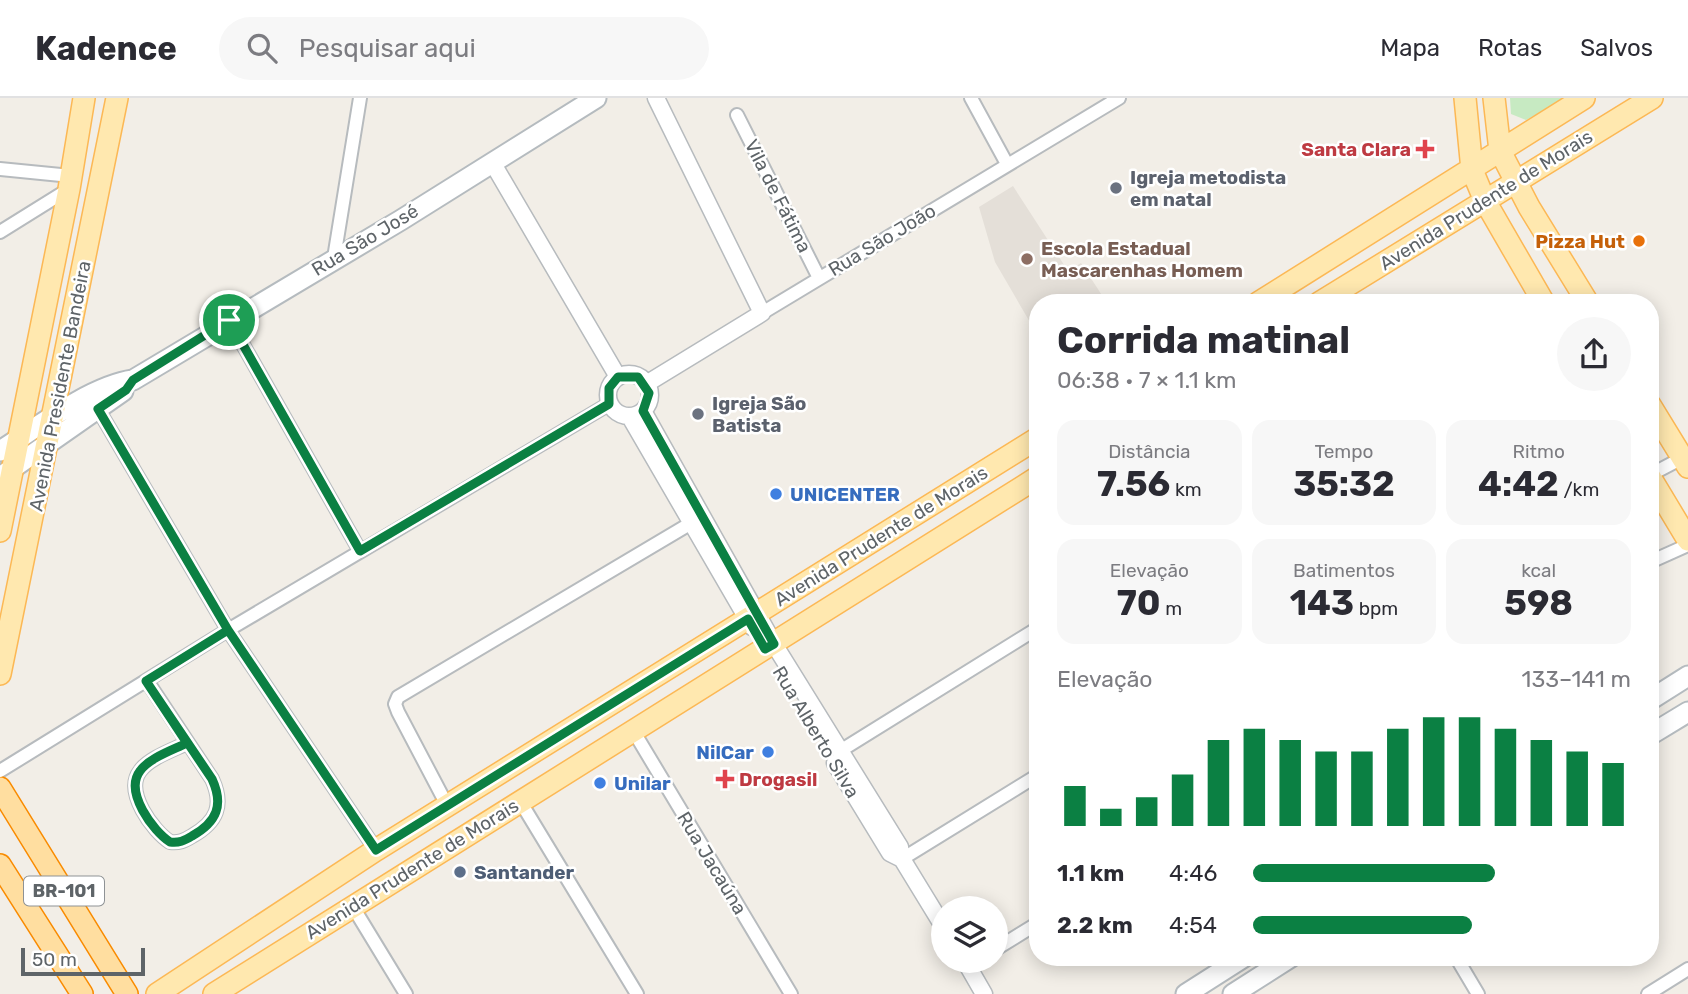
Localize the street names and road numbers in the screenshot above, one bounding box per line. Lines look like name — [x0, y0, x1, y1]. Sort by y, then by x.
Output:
street label: Avenida Prudente de Morais — [1375, 125, 1597, 275]
street label: Vila de Fátima — [740, 136, 816, 256]
street label: Rua São José — [308, 199, 422, 281]
street label: Rua São João — [824, 199, 940, 281]
street label: Avenida Presidente Bandeira — [24, 259, 96, 513]
street label: Avenida Prudente de Morais — [770, 461, 992, 611]
street label: Rua Alberto Silva — [768, 662, 864, 802]
street label: Avenida Prudente de Morais — [301, 794, 523, 944]
street label: Rua Jacaúna — [672, 807, 752, 919]
road number: BR-101 — [24, 876, 104, 906]

